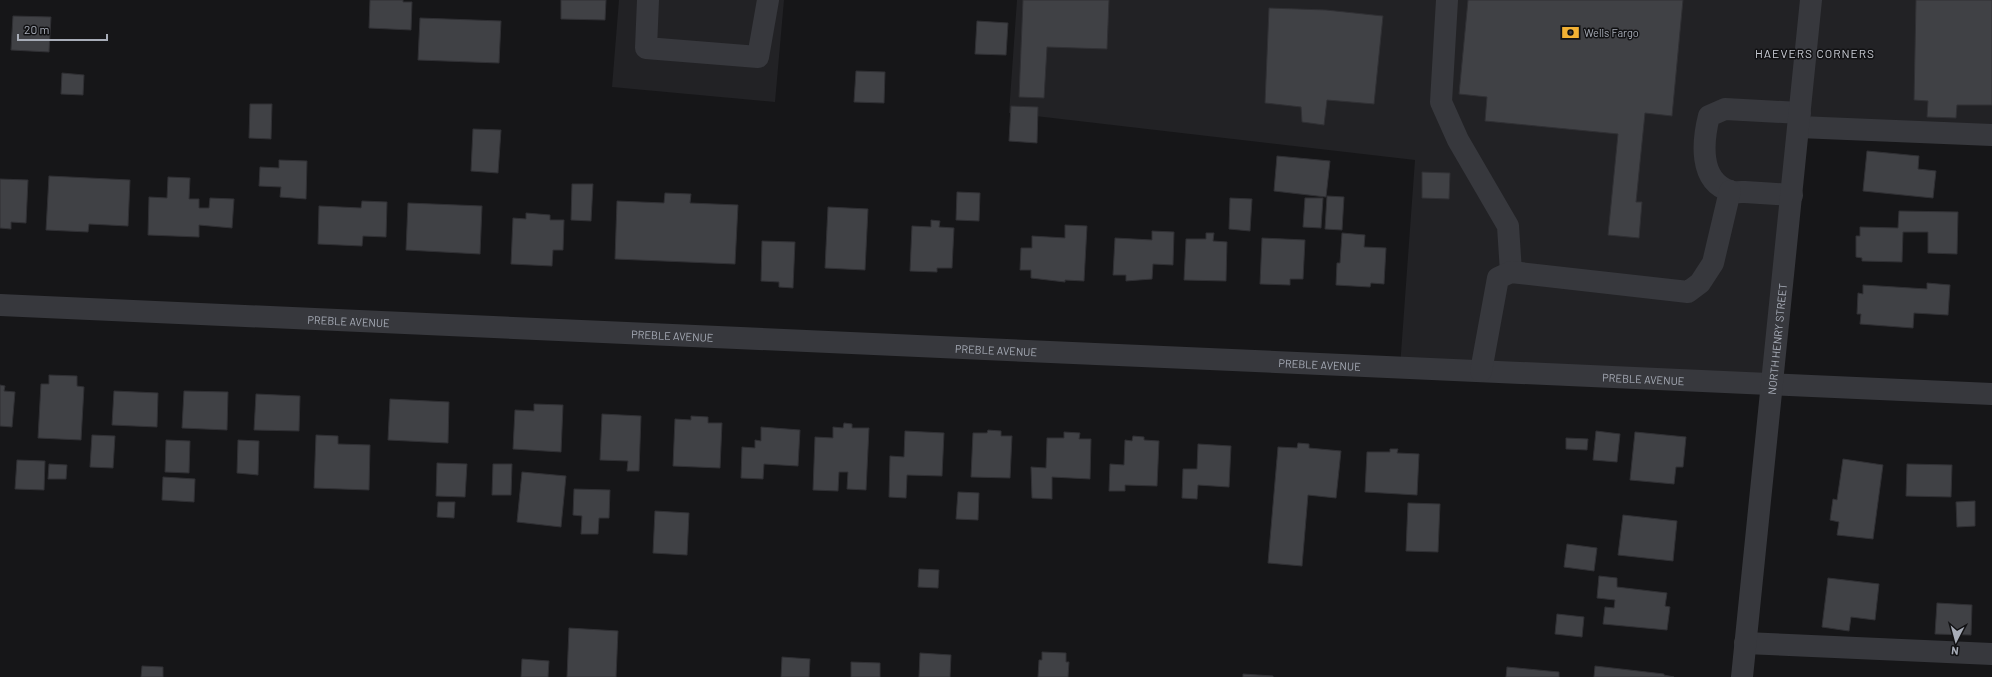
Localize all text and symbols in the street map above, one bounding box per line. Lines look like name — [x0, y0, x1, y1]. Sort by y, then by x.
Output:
scale bar — [18, 16, 107, 42]
text: 20 m — [24, 22, 50, 36]
bank icon: Wells Fargo — [1561, 22, 1581, 42]
place label: Wells Fargo — [1584, 26, 1639, 39]
district label: HAEVERS CORNERS — [1755, 46, 1875, 60]
street label: NORTH HENRY STREET — [1764, 282, 1789, 395]
street label: PREBLE AVENUE — [307, 312, 390, 329]
street label: PREBLE AVENUE — [631, 327, 714, 343]
street label: PREBLE AVENUE — [955, 341, 1038, 358]
street label: PREBLE AVENUE — [1278, 356, 1361, 372]
street label: PREBLE AVENUE — [1602, 370, 1685, 387]
north arrow — [1936, 621, 1976, 661]
text: N — [1951, 645, 1959, 658]

